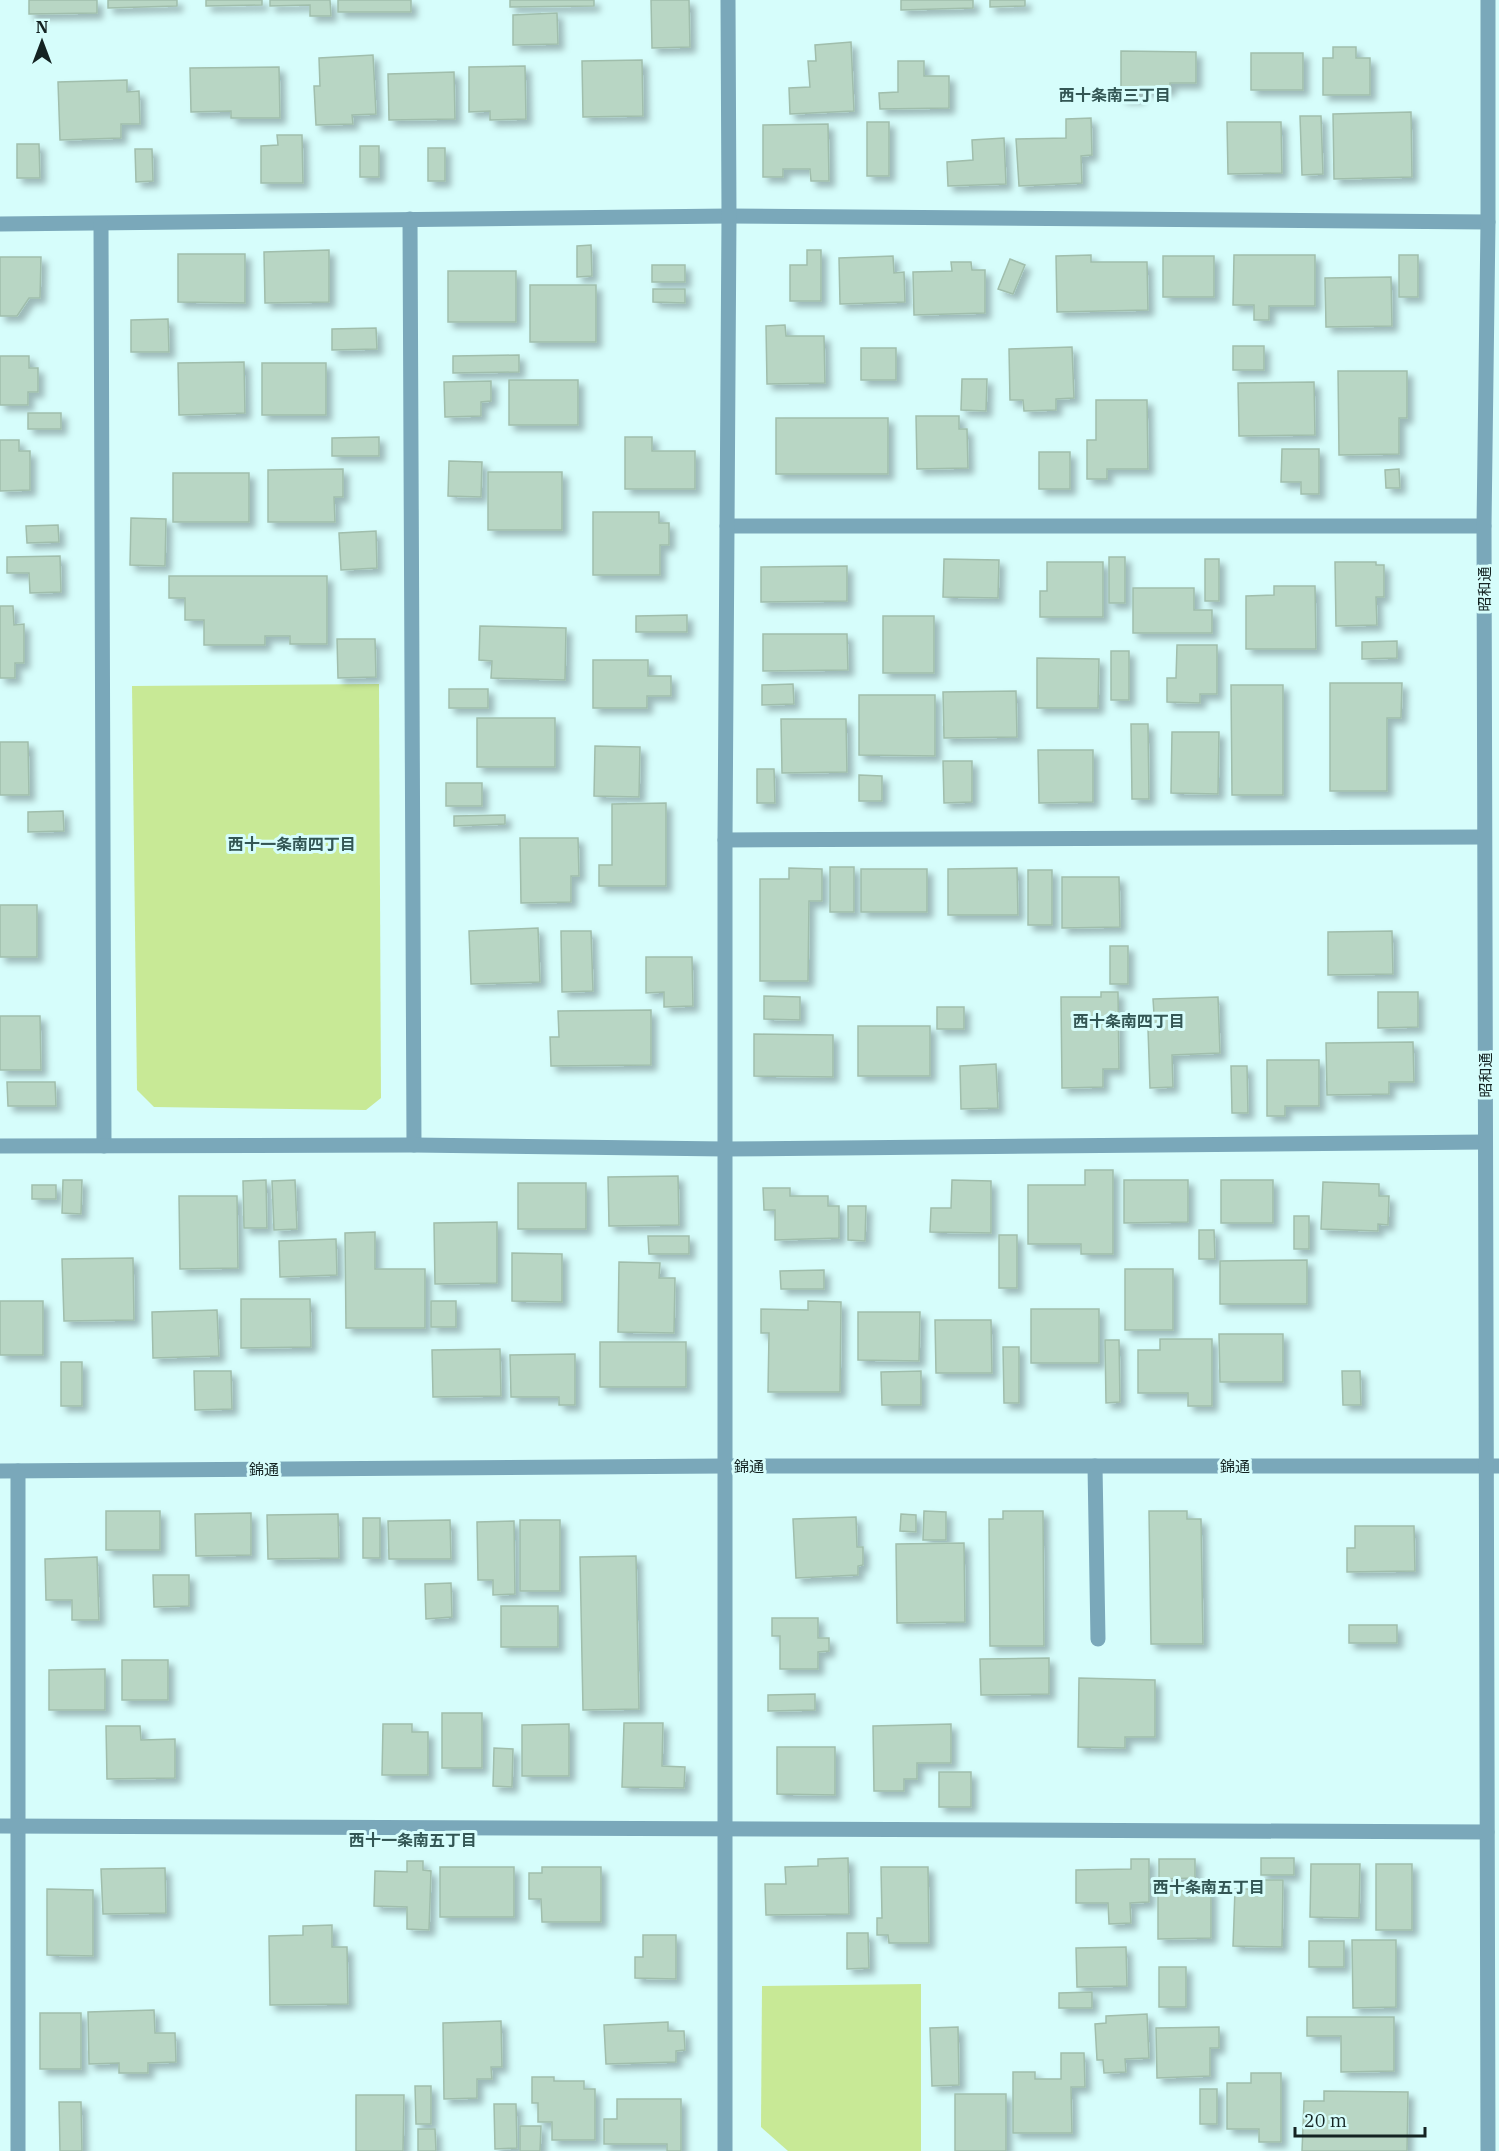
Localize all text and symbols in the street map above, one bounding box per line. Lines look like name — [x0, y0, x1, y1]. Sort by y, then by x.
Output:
north arrow — [12, 12, 72, 72]
text: N — [36, 17, 48, 37]
district label: 西十条南三丁目 — [1059, 85, 1171, 105]
street label: 昭和通 — [1475, 566, 1494, 612]
district label: 西十一条南四丁目 — [228, 834, 356, 854]
district label: 西十条南四丁目 — [1073, 1011, 1185, 1031]
street label: 昭和通 — [1476, 1052, 1495, 1098]
street label: 錦通 — [734, 1457, 764, 1476]
street label: 錦通 — [1220, 1457, 1250, 1476]
street label: 錦通 — [249, 1460, 279, 1479]
district label: 西十一条南五丁目 — [349, 1830, 477, 1850]
district label: 西十条南五丁目 — [1153, 1877, 1265, 1897]
scale bar — [1295, 2100, 1426, 2138]
text: 20 m — [1304, 2109, 1347, 2132]

